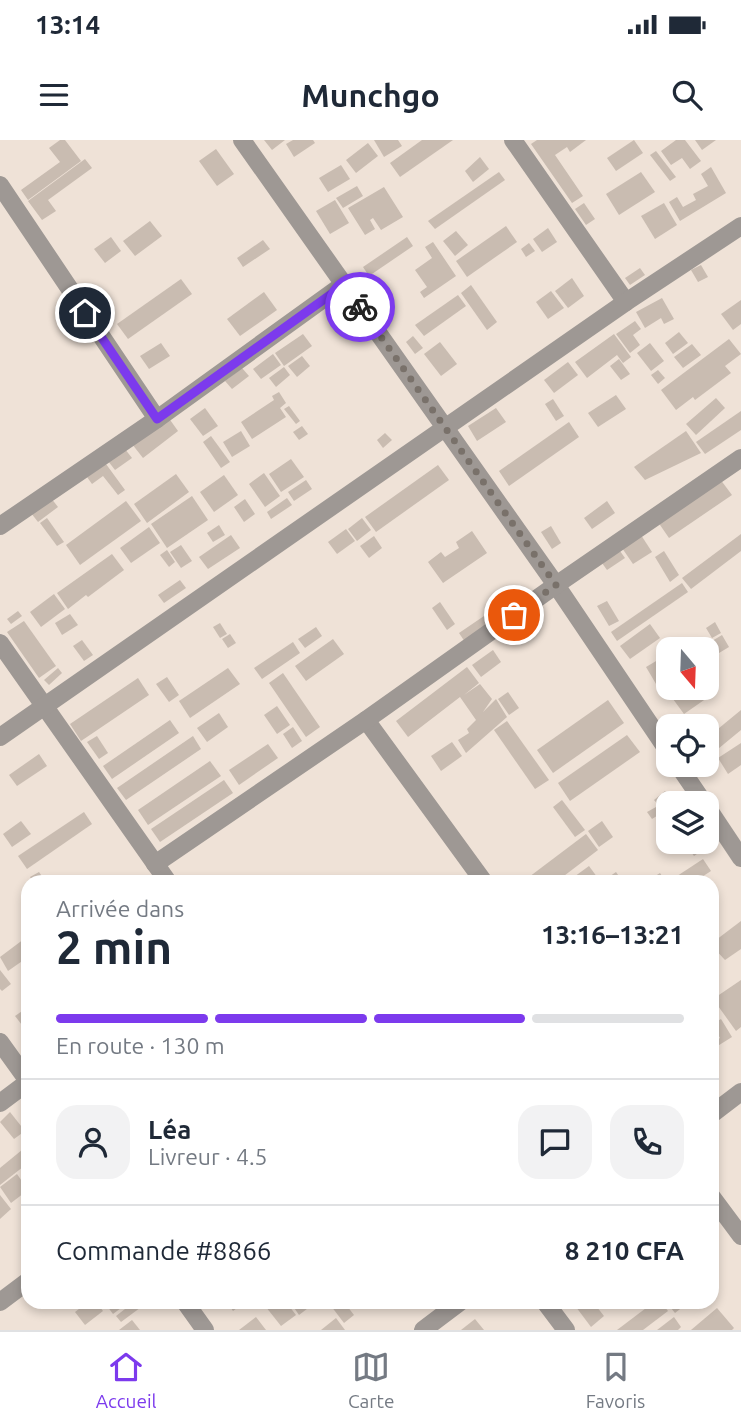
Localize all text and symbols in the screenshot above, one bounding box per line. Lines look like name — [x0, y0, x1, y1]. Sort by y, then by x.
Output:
text: 13:14 — [35, 10, 100, 39]
icon: menu — [35, 76, 73, 114]
icon: search — [668, 76, 706, 114]
text: Munchgo — [301, 77, 440, 113]
courier — [325, 272, 395, 342]
pin — [55, 283, 115, 343]
icon: bike — [341, 288, 379, 326]
icon: home — [66, 294, 104, 332]
pin — [484, 585, 544, 645]
icon: bag — [495, 596, 533, 634]
north arrow — [656, 637, 719, 700]
map controls — [656, 637, 719, 854]
button: locate — [656, 714, 719, 777]
button: layers — [656, 791, 719, 854]
text: Arrivée dans — [56, 896, 184, 921]
text: 13:16–13:21 — [541, 920, 684, 949]
text: 2 min — [56, 921, 172, 973]
text: En route · 130 m — [56, 1033, 225, 1058]
button: person — [56, 1105, 130, 1179]
button: chat — [518, 1105, 592, 1179]
button: phone — [610, 1105, 684, 1179]
text: Léa — [148, 1115, 191, 1144]
text: Livreur · 4.5 — [148, 1144, 268, 1169]
text: Commande #8866 — [56, 1236, 272, 1265]
text: 8 210 CFA — [565, 1236, 684, 1265]
tab: Accueil — [96, 1348, 157, 1412]
tab: Carte — [348, 1348, 394, 1412]
tab: Favoris — [586, 1348, 645, 1412]

